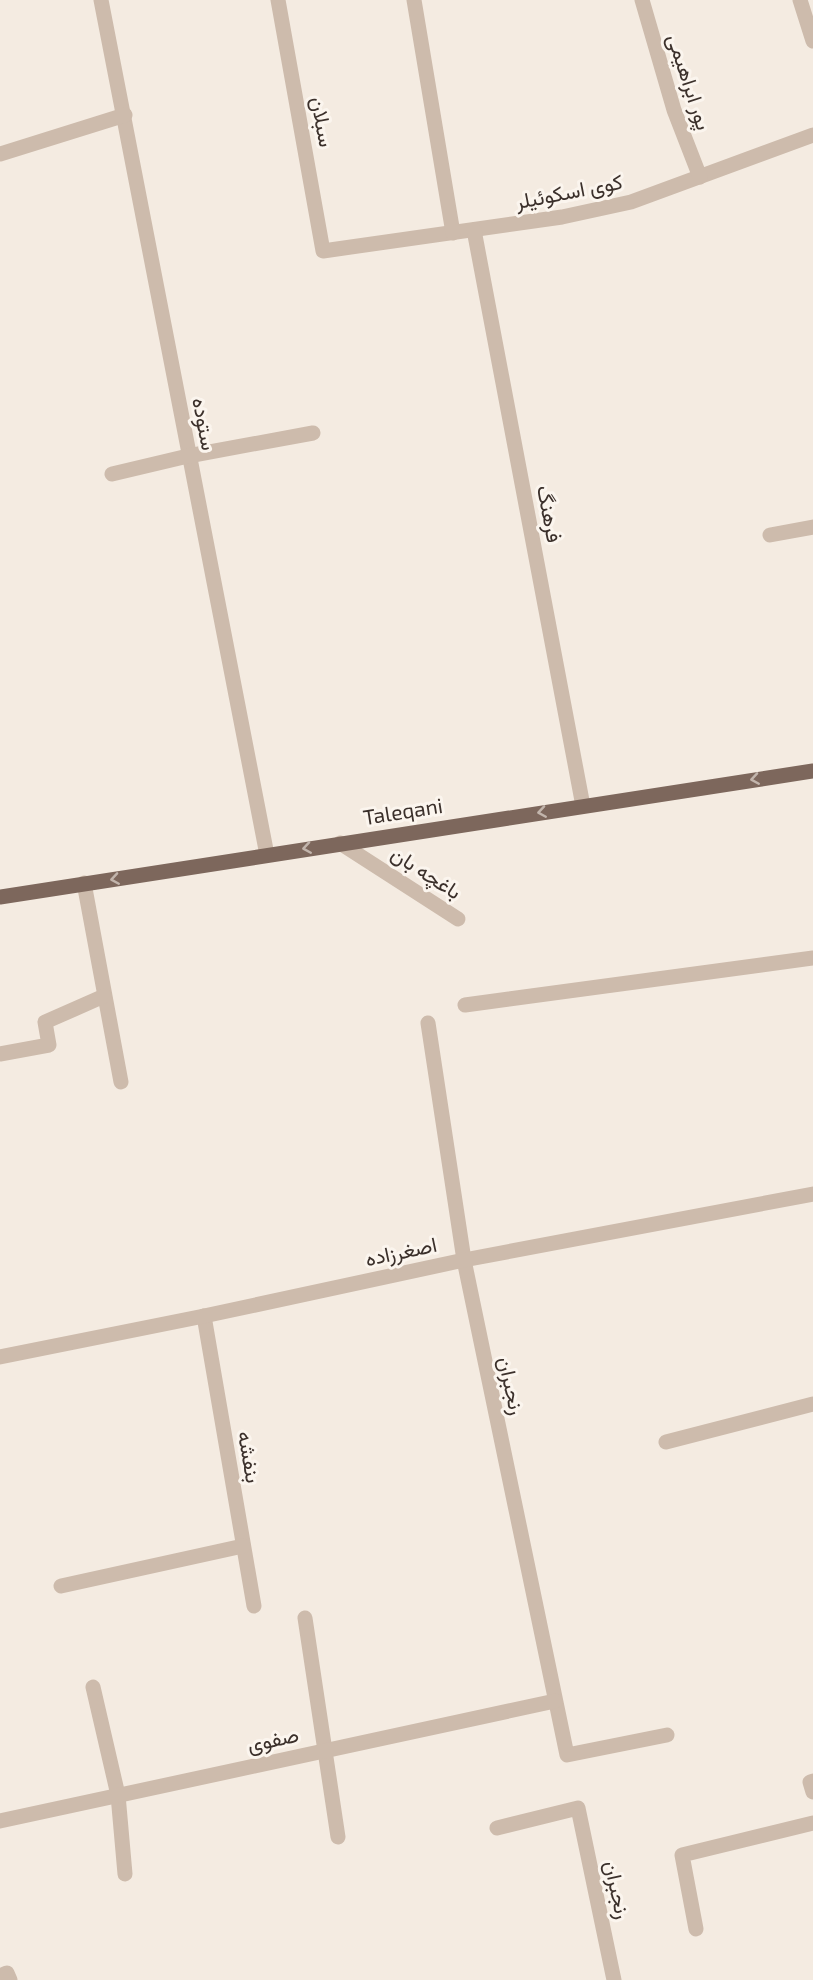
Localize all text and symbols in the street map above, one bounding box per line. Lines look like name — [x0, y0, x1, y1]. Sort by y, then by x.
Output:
street label: پور ابراهیمی — [660, 30, 718, 134]
street label: سبلان — [306, 95, 340, 149]
street label: کوی اسکوئیلر — [512, 168, 625, 215]
street label: ستوده — [186, 395, 223, 453]
street label: فرهنگ — [531, 483, 568, 545]
one-way arrow — [751, 773, 760, 785]
street label: Taleqani — [361, 792, 444, 829]
one-way arrow — [537, 806, 546, 818]
street label: باغچه بان — [385, 840, 467, 906]
one-way arrow — [303, 842, 312, 854]
one-way arrow — [110, 872, 119, 884]
street label: اصغرزاده — [363, 1231, 439, 1272]
street label: رنجبران — [492, 1354, 531, 1418]
street label: بنفشه — [233, 1429, 267, 1485]
street label: صفوی — [245, 1721, 301, 1758]
street label: رنجبران — [598, 1858, 637, 1922]

